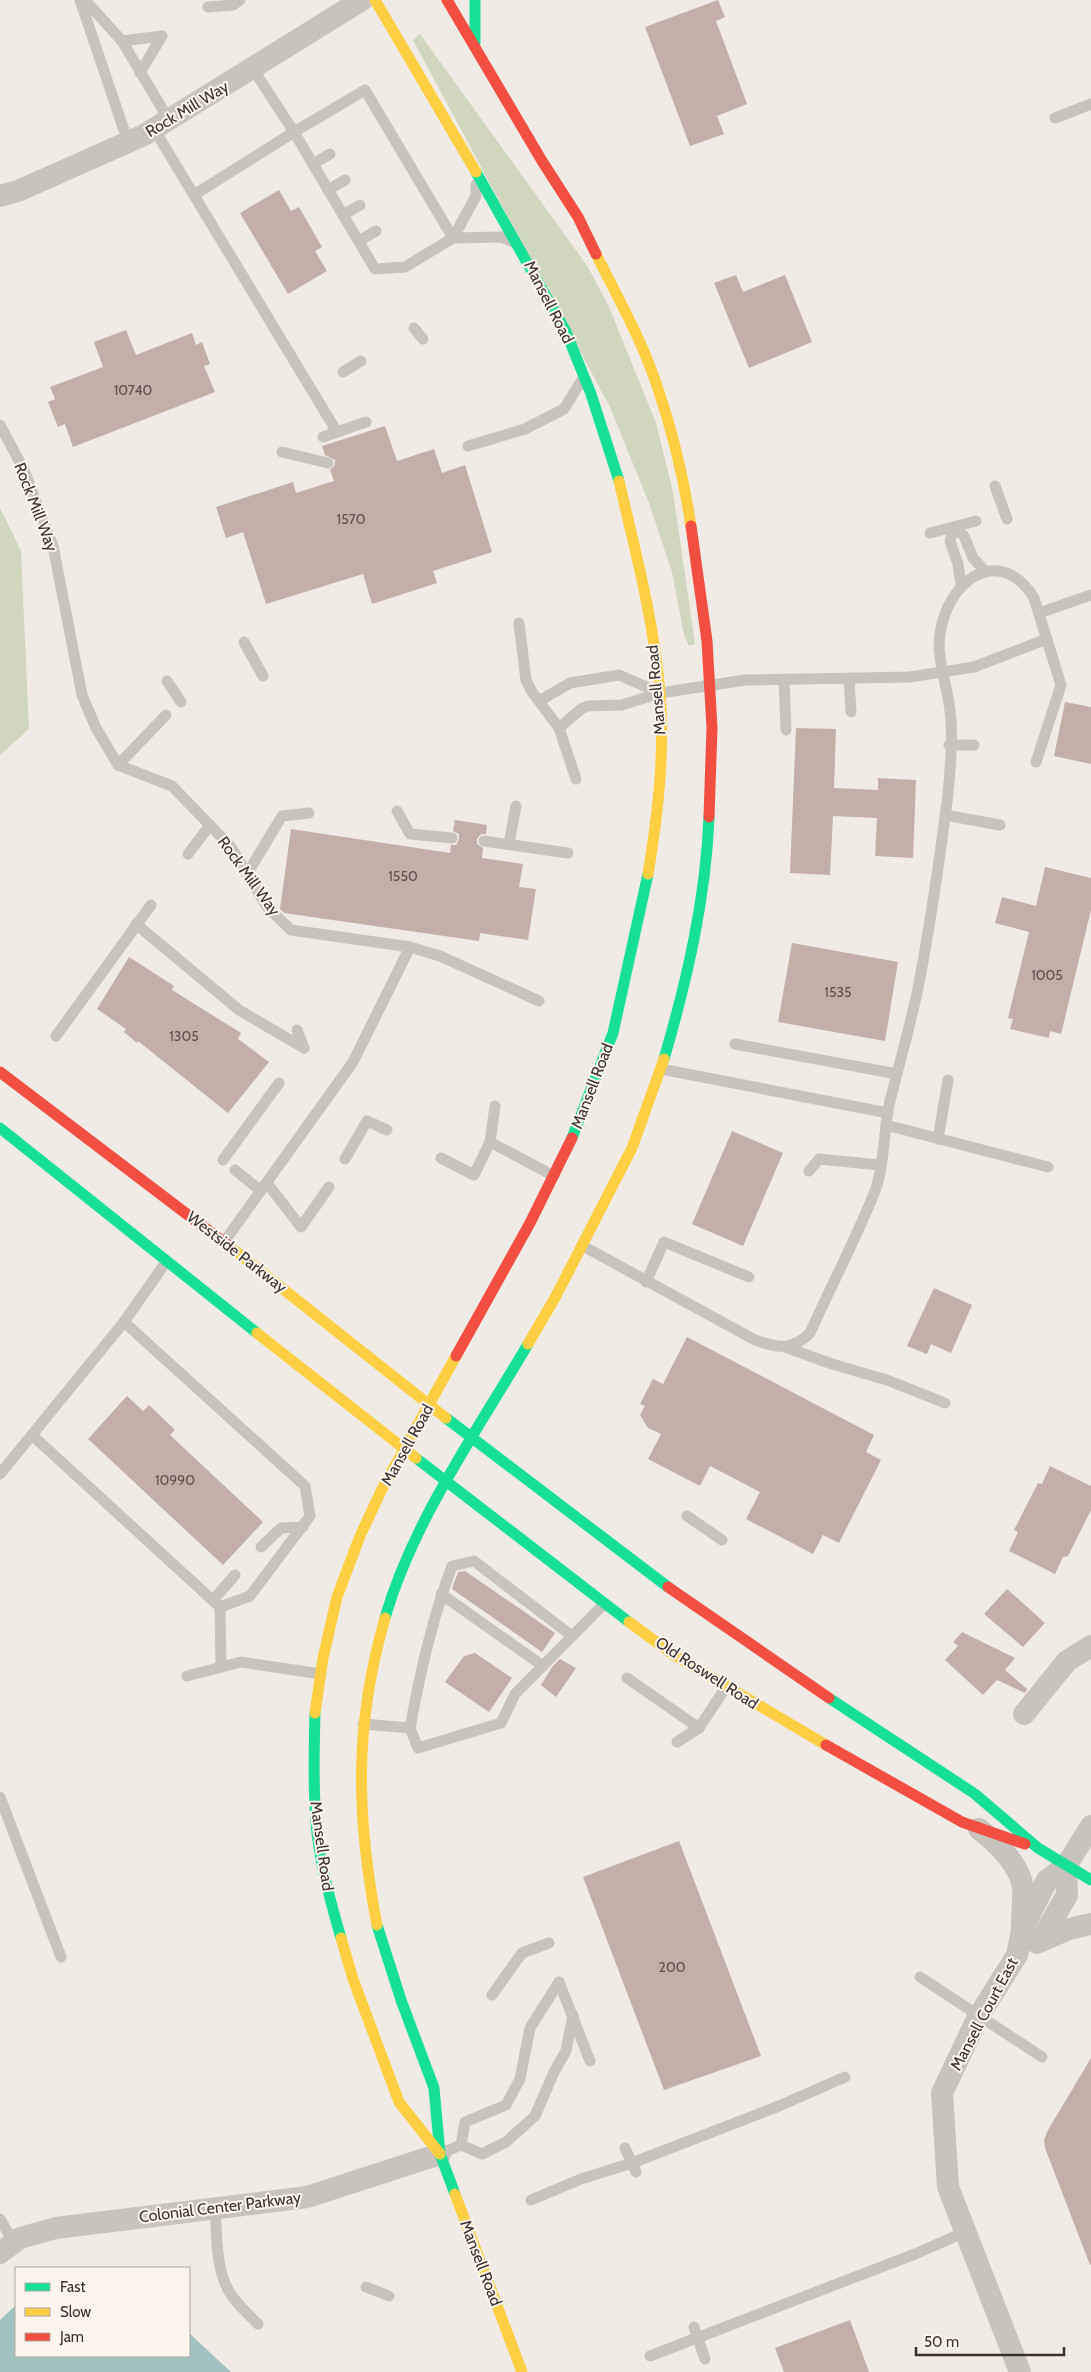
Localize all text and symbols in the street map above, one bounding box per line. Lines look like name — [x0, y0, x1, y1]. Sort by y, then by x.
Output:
street label: Rock Mill Way — [142, 77, 232, 141]
street label: Mansell Road — [520, 258, 578, 346]
house number: 10740 — [114, 381, 153, 399]
street label: Rock Mill Way — [10, 460, 62, 554]
house number: 1570 — [337, 510, 366, 528]
street label: Mansell Road — [643, 644, 669, 736]
street label: Rock Mill Way — [214, 833, 284, 919]
house number: 1550 — [388, 867, 418, 885]
house number: 1005 — [1031, 966, 1063, 984]
house number: 1535 — [824, 983, 852, 1001]
house number: 1305 — [169, 1027, 199, 1045]
street label: Mansell Road — [567, 1040, 617, 1132]
street label: Westside Parkway — [183, 1207, 291, 1297]
street label: Mansell Road — [377, 1401, 437, 1489]
house number: 10990 — [155, 1471, 195, 1489]
street label: Old Roswell Road — [652, 1633, 762, 1713]
street label: Mansell Road — [306, 1800, 338, 1892]
street label: Mansell Court East — [946, 1954, 1022, 2074]
house number: 200 — [659, 1958, 686, 1976]
street label: Colonial Center Parkway — [138, 2188, 302, 2226]
street label: Mansell Road — [456, 2217, 506, 2309]
legend — [15, 2267, 190, 2357]
text: Fast — [60, 2278, 85, 2296]
text: Slow — [60, 2303, 91, 2321]
scale bar — [916, 2324, 1064, 2356]
text: Jam — [59, 2328, 84, 2346]
text: 50 m — [924, 2333, 959, 2351]

